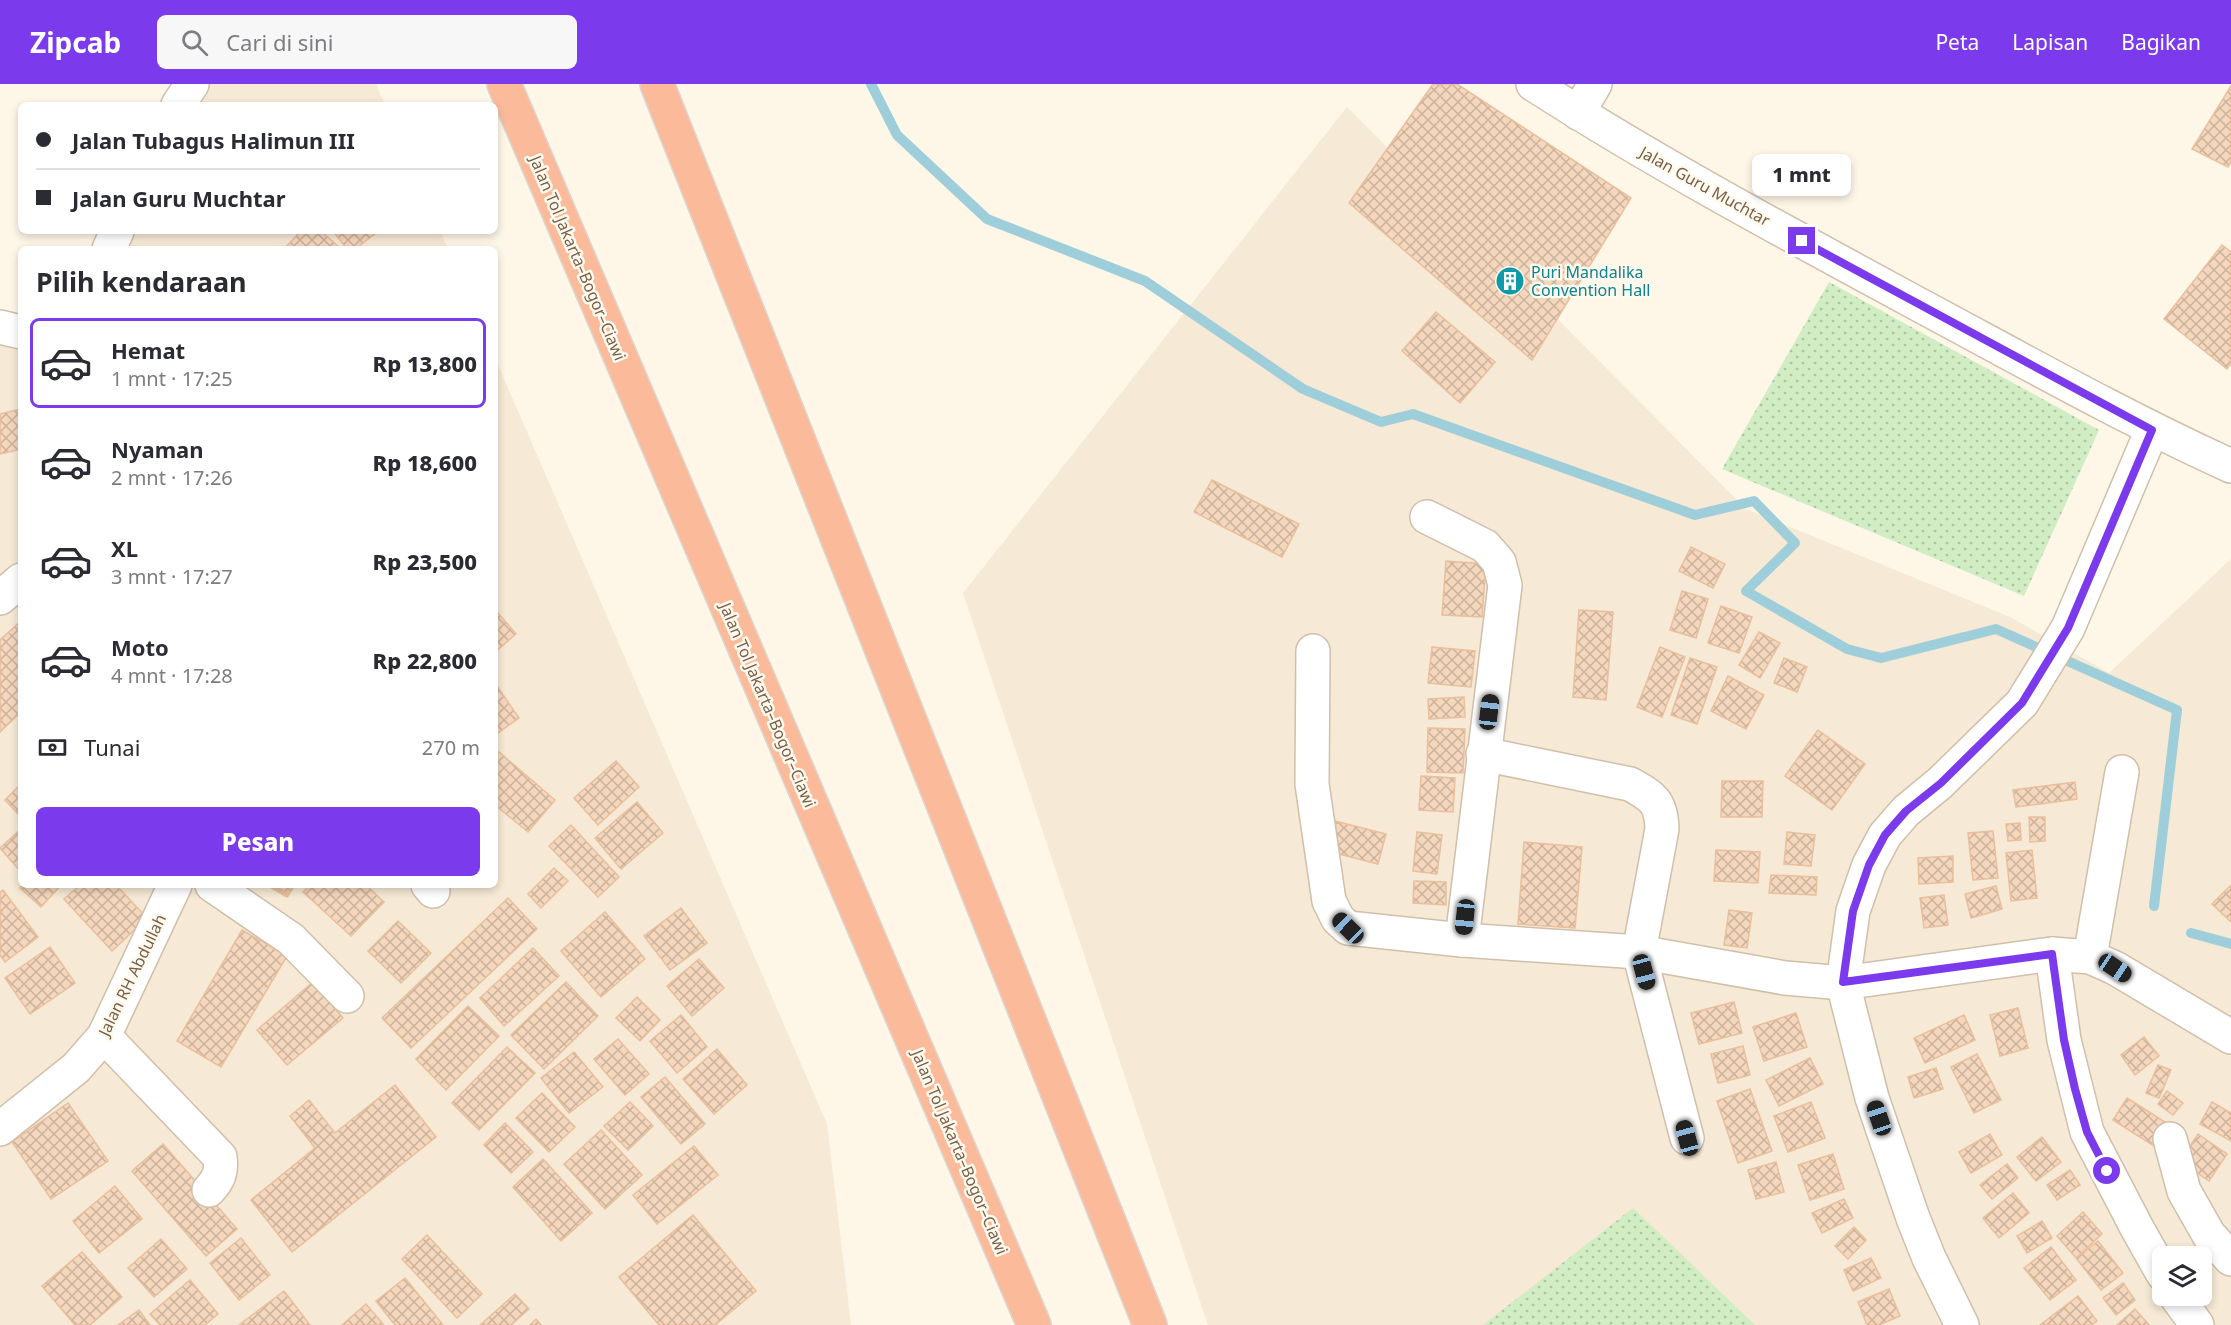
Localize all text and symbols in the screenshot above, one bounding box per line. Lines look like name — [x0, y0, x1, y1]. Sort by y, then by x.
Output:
search box — [157, 15, 577, 69]
text: Zipcab — [30, 23, 121, 61]
icon: search — [178, 26, 211, 59]
text: Cari di sini — [226, 27, 333, 57]
text: Peta — [1935, 28, 1979, 56]
text: Lapisan — [2012, 28, 2088, 56]
text: Bagikan — [2121, 28, 2201, 56]
text: Jalan Tubagus Halimun III — [72, 125, 355, 155]
street label: Jalan Guru Muchtar — [1634, 140, 1775, 231]
street label: Jalan Tol Jakarta–Bogor–Ciawi — [524, 150, 631, 364]
callout: 1 mnt — [1752, 154, 1852, 196]
text: 1 mnt — [1772, 161, 1831, 188]
text: Jalan Guru Muchtar — [72, 183, 286, 213]
route end — [1788, 227, 1815, 254]
place label: Puri Mandalika Convention Hall — [1531, 261, 1650, 301]
text: Pilih kendaraan — [36, 263, 247, 300]
building icon: Puri Mandalika Convention Hall — [1494, 265, 1526, 297]
text: Hemat — [111, 335, 185, 365]
icon: car — [39, 336, 93, 390]
text: Rp 13,800 — [373, 348, 477, 378]
text: 1 mnt · 17:25 — [111, 365, 233, 392]
text: Nyaman — [111, 434, 204, 464]
icon: car — [39, 435, 93, 489]
text: Rp 18,600 — [373, 447, 477, 477]
text: 2 mnt · 17:26 — [111, 464, 233, 491]
text: XL — [111, 533, 138, 563]
icon: car — [39, 534, 93, 588]
text: Rp 23,500 — [373, 546, 477, 576]
text: 3 mnt · 17:27 — [111, 563, 233, 590]
street label: Jalan Tol Jakarta–Bogor–Ciawi — [714, 597, 821, 811]
text: Moto — [111, 632, 169, 662]
icon: car — [39, 633, 93, 687]
text: Rp 22,800 — [373, 645, 477, 675]
text: 4 mnt · 17:28 — [111, 662, 233, 689]
car — [1478, 693, 1500, 731]
icon: cash — [36, 731, 69, 764]
text: Tunai — [84, 732, 140, 762]
text: 270 m — [422, 734, 480, 761]
button: Pesan — [36, 807, 480, 876]
car — [1454, 898, 1476, 936]
car — [1329, 909, 1367, 947]
street label: Jalan RH Abdullah — [92, 910, 171, 1042]
car — [2095, 950, 2135, 986]
car — [1631, 952, 1657, 992]
street label: Jalan Tol Jakarta–Bogor–Ciawi — [906, 1044, 1013, 1258]
car — [1865, 1098, 1893, 1138]
car — [1674, 1118, 1700, 1158]
route start — [2093, 1157, 2120, 1184]
map controls — [2152, 1246, 2212, 1306]
button: layers — [2152, 1246, 2212, 1306]

